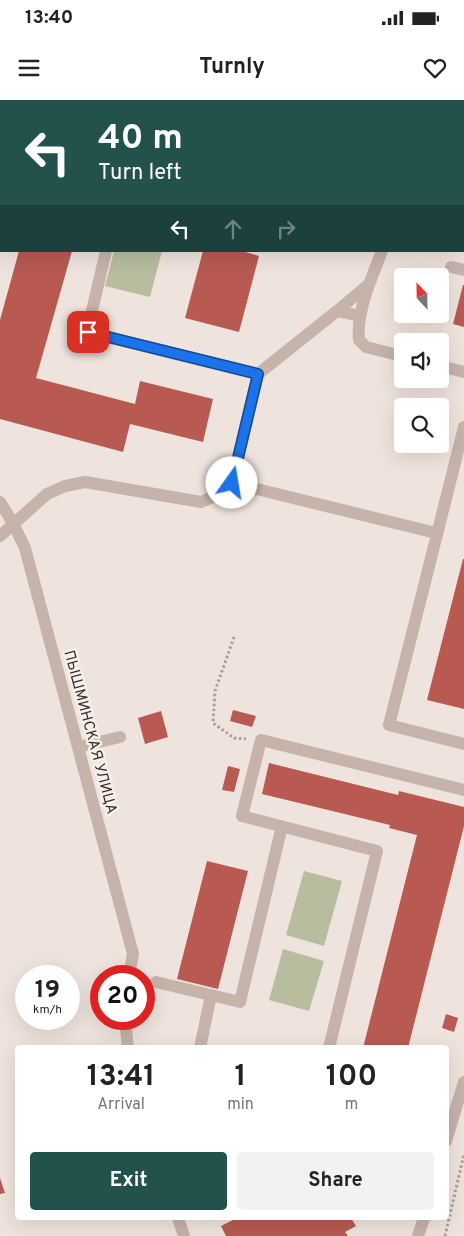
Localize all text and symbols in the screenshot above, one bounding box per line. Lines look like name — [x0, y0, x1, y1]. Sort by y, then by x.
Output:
text: 13:40 — [25, 6, 73, 30]
icon: menu — [15, 54, 43, 82]
text: Turnly — [199, 54, 265, 81]
icon: heart — [421, 54, 449, 82]
text: 40 m — [98, 117, 183, 161]
icon: left — [15, 120, 80, 185]
text: Turn left — [98, 160, 181, 187]
icon: left — [166, 215, 194, 243]
icon: ahead — [219, 215, 247, 243]
icon: right — [272, 215, 300, 243]
north arrow — [394, 268, 449, 322]
map controls — [394, 268, 449, 453]
pin — [67, 311, 109, 353]
icon: arrive — [74, 318, 102, 346]
button: sound — [394, 333, 449, 388]
button: search — [394, 398, 449, 453]
position arrow — [205, 456, 257, 508]
street label: ПЫШМИНСКАЯ УЛИЦА — [59, 648, 121, 816]
speed limit sign: 20 — [90, 965, 155, 1030]
text: 19 — [35, 975, 60, 1007]
text: km/h — [33, 1002, 62, 1018]
text: 13:41 — [87, 1059, 155, 1096]
text: 1 — [234, 1059, 247, 1096]
text: 100 — [326, 1059, 377, 1096]
text: Arrival — [97, 1095, 145, 1115]
text: min — [227, 1095, 254, 1115]
text: m — [345, 1095, 358, 1115]
button: Exit — [30, 1152, 227, 1210]
button: Share — [237, 1152, 434, 1210]

